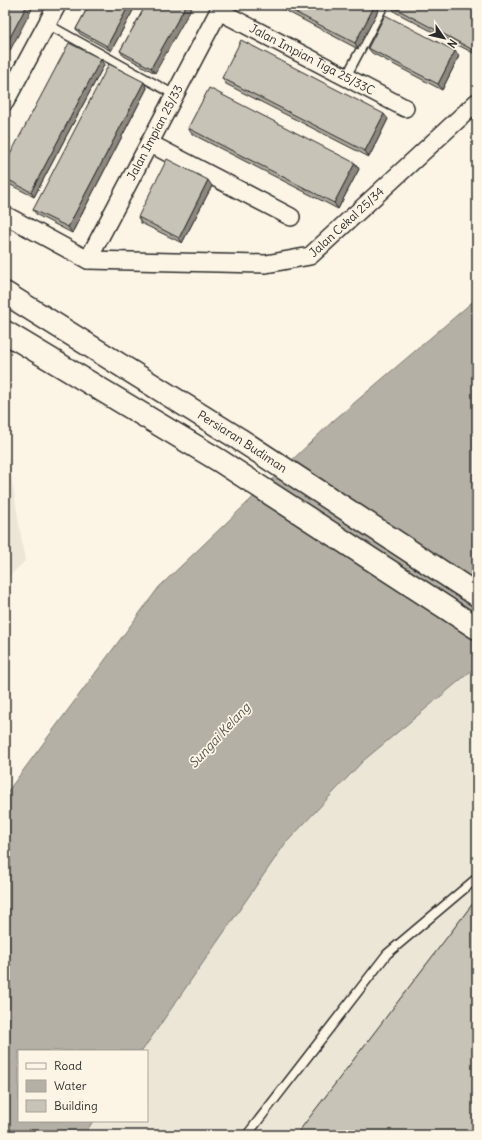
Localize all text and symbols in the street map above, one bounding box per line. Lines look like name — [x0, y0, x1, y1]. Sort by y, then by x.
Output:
north arrow — [424, 18, 464, 58]
street label: Jalan Impian Tiga 25/33C — [247, 20, 378, 98]
text: N — [444, 37, 460, 51]
street label: Jalan Impian 25/33 — [123, 82, 186, 183]
street label: Jalan Cekal 25/34 — [306, 184, 387, 260]
street label: Persiaran Budiman — [195, 407, 290, 476]
water label: Sungai Kelang — [185, 698, 255, 771]
legend — [18, 1050, 148, 1122]
text: Road — [54, 1058, 82, 1073]
text: Water — [54, 1078, 87, 1093]
text: Building — [54, 1098, 98, 1113]

